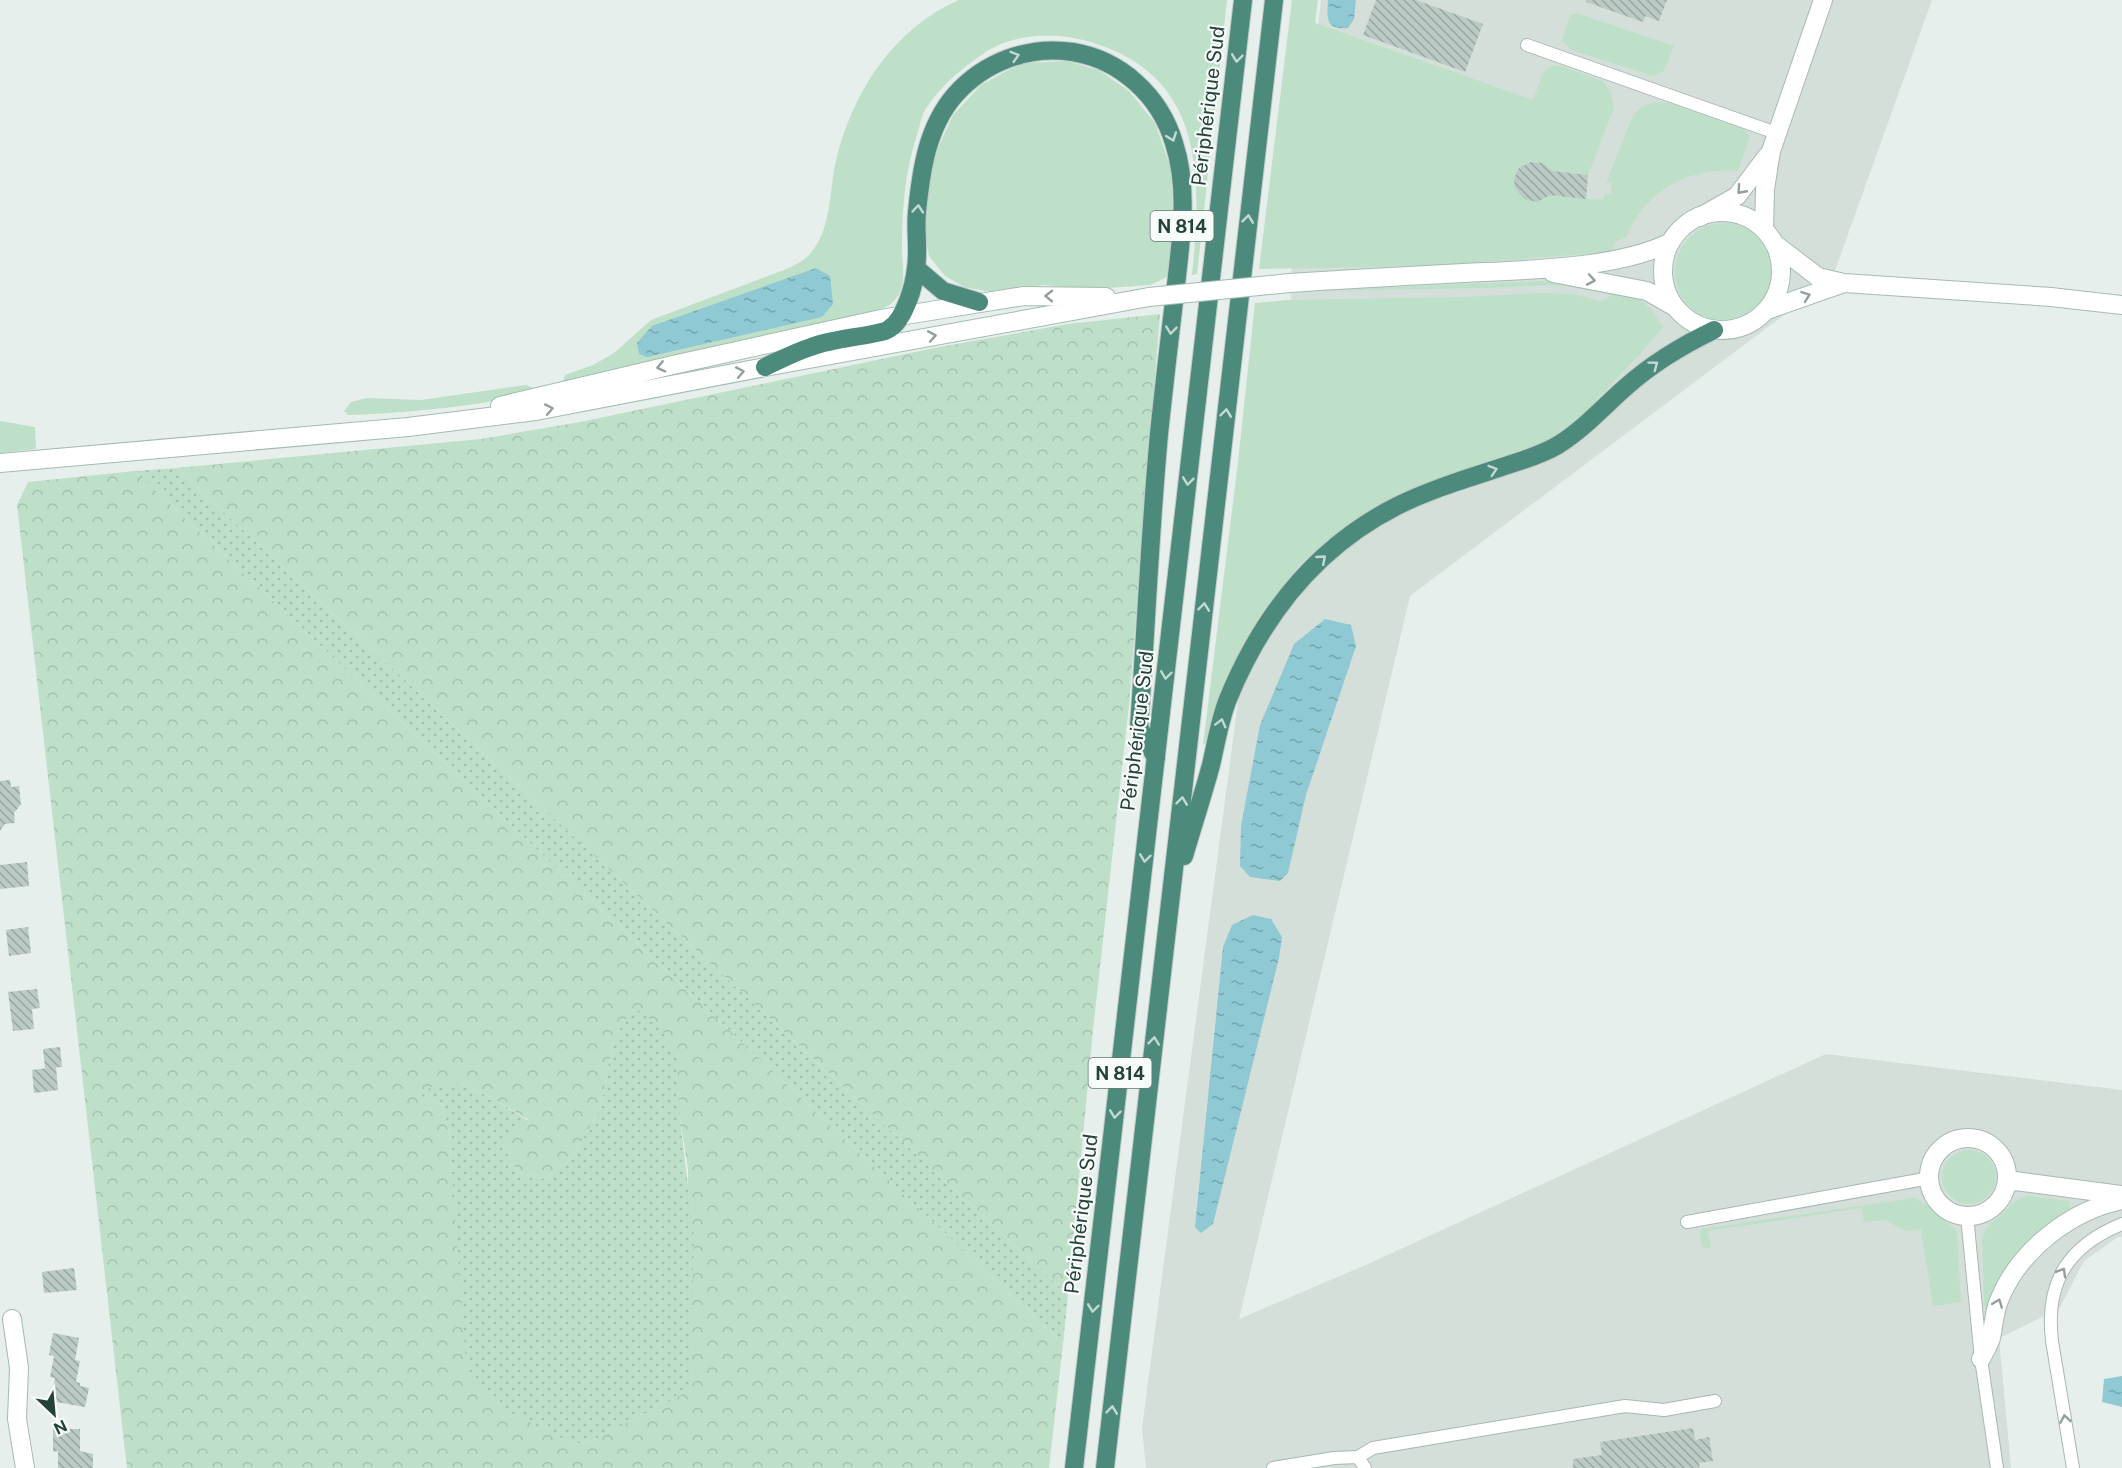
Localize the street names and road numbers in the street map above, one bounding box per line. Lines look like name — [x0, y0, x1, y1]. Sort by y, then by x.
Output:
street label: Périphérique Sud — [1186, 25, 1230, 187]
road number: N 814 — [1150, 211, 1214, 241]
street label: Périphérique Sud — [1115, 650, 1159, 812]
road number: N 814 — [1088, 1058, 1152, 1088]
street label: Périphérique Sud — [1059, 1133, 1103, 1295]

